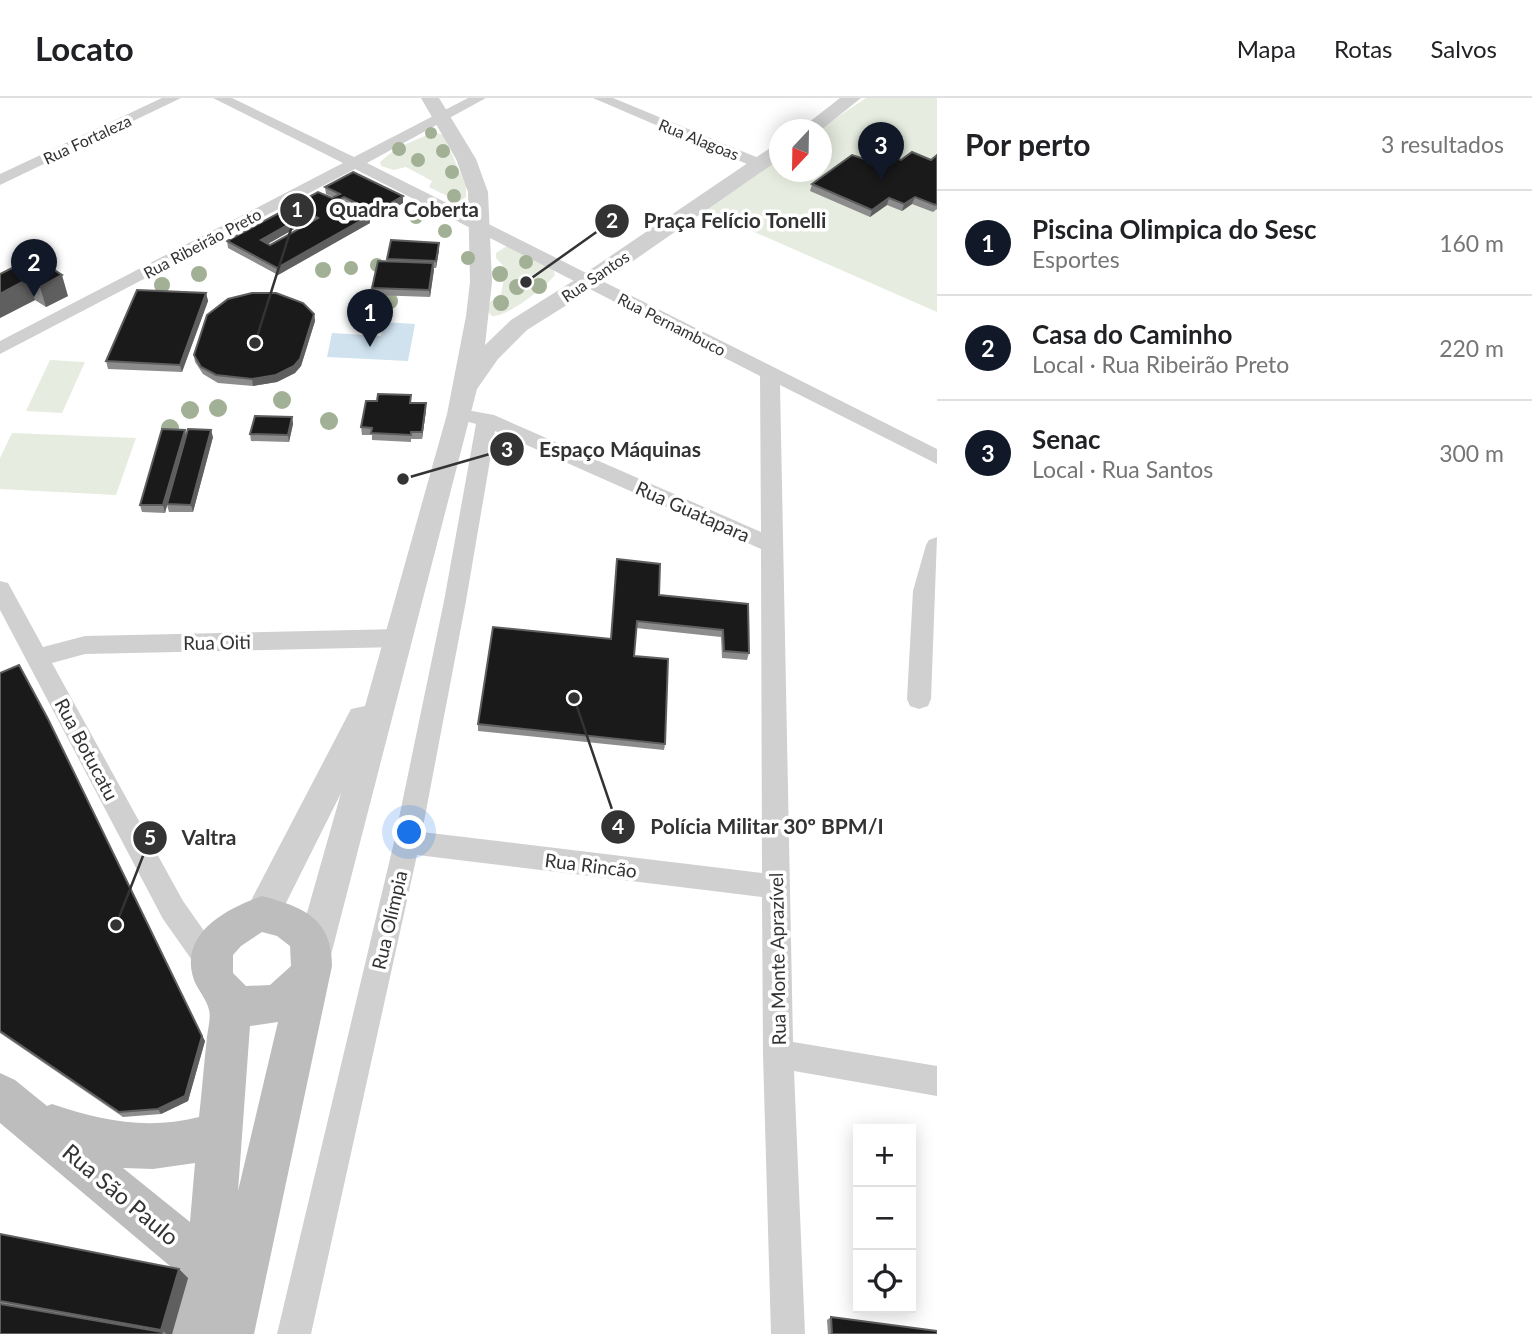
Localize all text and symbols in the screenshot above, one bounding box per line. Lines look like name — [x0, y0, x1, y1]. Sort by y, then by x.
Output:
text: Locato — [35, 28, 134, 68]
text: Mapa — [1237, 34, 1296, 63]
text: Rotas — [1334, 34, 1393, 63]
text: Salvos — [1431, 34, 1497, 63]
street label: Rua Fortaleza — [40, 110, 134, 168]
street label: Rua Alagoas — [656, 114, 742, 164]
north arrow — [769, 119, 832, 182]
pin: 3 — [858, 122, 904, 180]
text: Por perto — [965, 126, 1090, 162]
text: 3 resultados — [1381, 130, 1504, 158]
callout: Quadra Coberta — [280, 189, 493, 231]
text: 1 — [291, 196, 303, 221]
text: Quadra Coberta — [329, 196, 479, 221]
callout: Praça Felício Tonelli — [594, 200, 841, 242]
street label: Rua Ribeirão Preto — [140, 204, 264, 282]
text: 2 — [606, 207, 618, 232]
text: Praça Felício Tonelli — [644, 207, 826, 232]
text: Piscina Olimpica do Sesc — [1032, 213, 1317, 245]
text: 1 — [981, 229, 995, 257]
text: 160 m — [1439, 229, 1504, 257]
pin: 2 — [11, 239, 57, 297]
text: Esportes — [1032, 245, 1120, 273]
street label: Rua Santos — [557, 246, 633, 306]
pin: 1 — [347, 289, 393, 347]
street label: Rua Pernambuco — [615, 289, 729, 359]
text: Casa do Caminho — [1032, 318, 1232, 350]
text: 2 — [981, 334, 995, 362]
text: 220 m — [1439, 334, 1504, 362]
text: Local · Rua Ribeirão Preto — [1032, 350, 1289, 378]
text: Senac — [1032, 423, 1101, 455]
callout: Espaço Máquinas — [490, 428, 715, 470]
text: 3 — [501, 436, 513, 461]
text: Espaço Máquinas — [539, 436, 701, 461]
text: 3 — [981, 439, 995, 467]
text: 300 m — [1439, 439, 1504, 467]
text: Local · Rua Santos — [1032, 455, 1213, 483]
street label: Rua Guatapara — [632, 476, 754, 546]
street label: Rua Oiti — [183, 630, 251, 654]
street label: Rua Botucatu — [50, 694, 124, 804]
callout: Polícia Militar 30º BPM/I — [601, 806, 898, 848]
text: 4 — [612, 813, 624, 838]
text: Polícia Militar 30º BPM/I — [650, 813, 884, 838]
your location — [392, 815, 426, 849]
callout: Valtra — [132, 817, 250, 859]
text: 5 — [144, 824, 156, 849]
text: Valtra — [180, 824, 237, 849]
street label: Rua Rincão — [544, 848, 638, 882]
street label: Rua Olímpia — [366, 868, 412, 972]
street label: Rua Monte Aprazível — [764, 872, 790, 1046]
map controls — [853, 1124, 916, 1313]
button: + — [853, 1124, 916, 1187]
street label: Rua São Paulo — [57, 1137, 185, 1251]
button: − — [853, 1187, 916, 1250]
button: locate — [853, 1250, 916, 1313]

